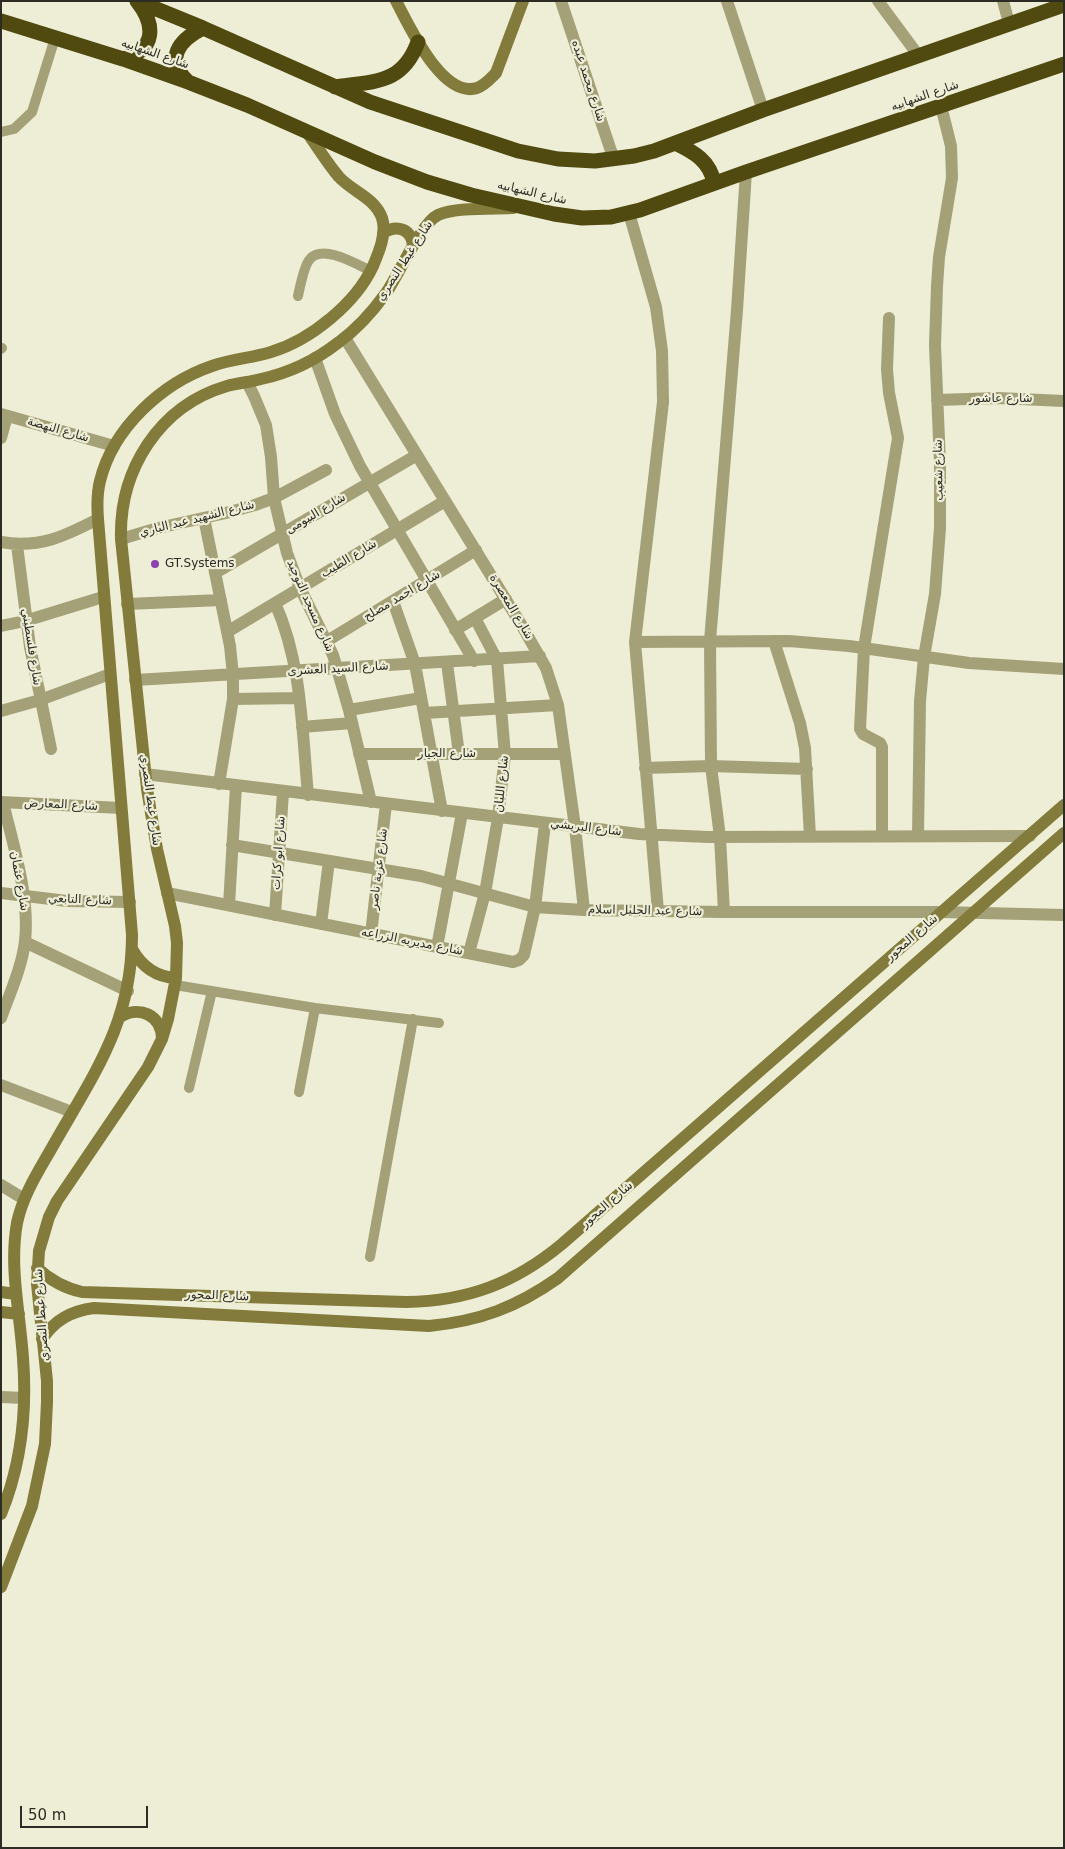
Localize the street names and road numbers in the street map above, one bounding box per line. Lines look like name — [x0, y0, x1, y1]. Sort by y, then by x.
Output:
street label: شارع الشهابيه — [119, 36, 191, 72]
street label: شارع محمد عبده — [568, 38, 608, 124]
street label: شارع الشهابيه — [889, 78, 961, 114]
street label: شارع الشهابيه — [496, 178, 568, 208]
street label: شارع غيط النصري — [374, 218, 436, 304]
street label: شارع عاشور — [969, 392, 1033, 406]
street label: شارع النهضة — [26, 414, 90, 446]
street label: شارع شعيب — [931, 439, 947, 501]
street label: شارع البيومى — [283, 490, 349, 538]
street label: شارع الشهيد عبد الباري — [138, 498, 256, 540]
street label: شارع الطيب — [318, 537, 380, 581]
street label: شارع مسجد التوحيد — [283, 558, 337, 654]
street label: شارع احمد مصلح — [361, 567, 443, 625]
street label: شارع المعصرة — [486, 572, 536, 642]
street label: شارع فلسطيني — [18, 607, 44, 687]
street label: شارع السيد العشرى — [287, 659, 389, 679]
street label: شارع الجيار — [418, 747, 476, 761]
street label: شارع غيط النصري — [136, 753, 164, 847]
street label: شارع اللبان — [492, 755, 512, 813]
street label: شارع المعارض — [24, 796, 98, 814]
street label: شارع ابو كرات — [269, 816, 289, 890]
street label: شارع البريشي — [550, 816, 622, 840]
street label: شارع عزبة ناصر — [367, 828, 391, 910]
street label: شارع عثمان — [7, 850, 31, 912]
street label: شارع التابعي — [48, 892, 112, 908]
street label: شارع عبد الجليل اسلام — [588, 903, 702, 919]
street label: شارع المحور — [883, 912, 941, 964]
street label: شارع مديريه الزراعه — [360, 925, 464, 959]
street label: شارع المحور — [578, 1179, 636, 1231]
street label: شارع غيط النصري — [32, 1268, 52, 1362]
street label: شارع المحور — [185, 1288, 249, 1304]

